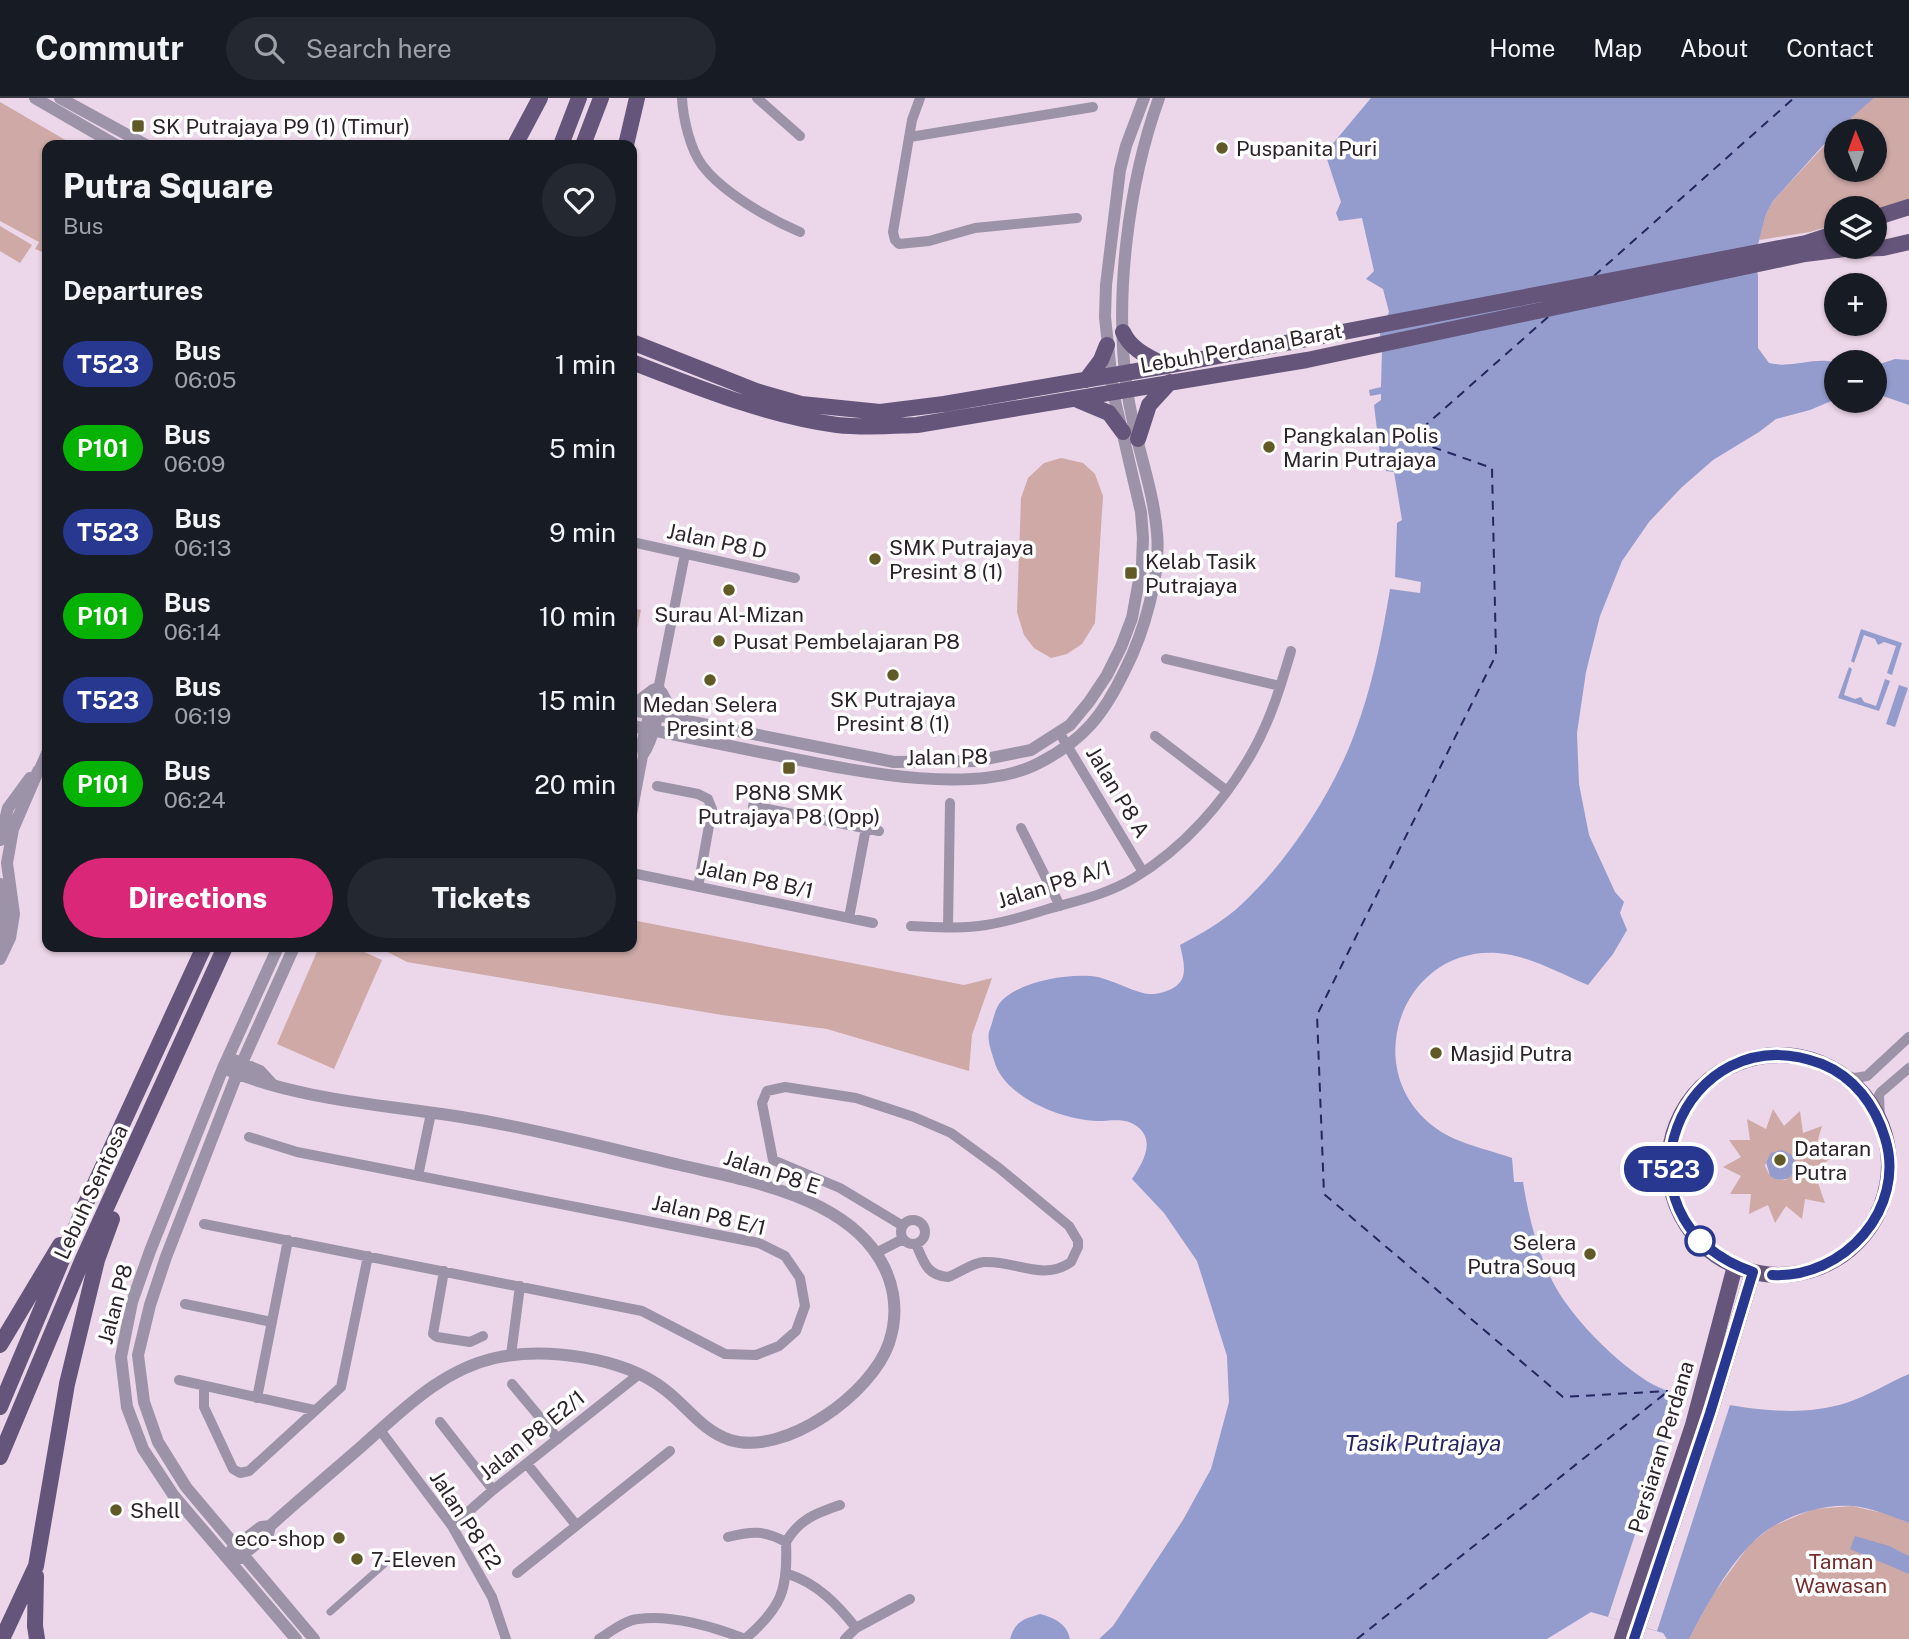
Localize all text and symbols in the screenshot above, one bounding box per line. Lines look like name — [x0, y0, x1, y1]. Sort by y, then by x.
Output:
search box — [226, 17, 716, 80]
text: Commutr — [35, 29, 184, 67]
icon: search — [250, 29, 288, 67]
text: Search here — [306, 33, 452, 64]
text: Home — [1489, 34, 1555, 62]
text: Map — [1593, 34, 1642, 62]
text: About — [1680, 34, 1748, 62]
text: Contact — [1786, 34, 1874, 62]
place label: SK Putrajaya P9 (1) (Timur) — [152, 114, 410, 139]
marker: SK Putrajaya P9 (1) (Timur) — [130, 118, 146, 134]
north arrow — [1824, 119, 1886, 182]
map controls — [1824, 119, 1887, 413]
place label: Puspanita Puri — [1236, 136, 1377, 161]
marker: Puspanita Puri — [1214, 140, 1230, 156]
button: heart — [542, 163, 616, 237]
text: Putra Square — [63, 167, 274, 205]
button: layers — [1824, 196, 1887, 259]
text: Bus — [63, 212, 103, 239]
button: + — [1824, 273, 1887, 336]
text: Departures — [63, 275, 203, 306]
street label: Lebuh Perdana Barat — [1138, 318, 1344, 378]
text: Bus — [174, 335, 221, 366]
text: 1 min — [555, 349, 616, 380]
text: T523 — [77, 350, 139, 378]
button: − — [1824, 350, 1887, 413]
text: 06:05 — [174, 366, 236, 393]
text: Bus — [164, 419, 211, 450]
place label: Pangkalan Polis Marin Putrajaya — [1283, 423, 1438, 472]
text: 5 min — [549, 433, 616, 464]
text: P101 — [77, 434, 129, 462]
marker: Pangkalan Polis Marin Putrajaya — [1261, 439, 1277, 455]
text: 06:09 — [164, 450, 225, 477]
text: Bus — [174, 503, 221, 534]
text: 9 min — [549, 517, 616, 548]
text: T523 — [77, 518, 139, 546]
street label: Jalan P8 D — [665, 518, 769, 564]
text: 06:13 — [174, 534, 231, 561]
place label: SMK Putrajaya Presint 8 (1) — [889, 535, 1034, 584]
place label: Kelab Tasik Putrajaya — [1145, 549, 1257, 598]
marker: SMK Putrajaya Presint 8 (1) — [867, 551, 883, 567]
marker: Kelab Tasik Putrajaya — [1123, 565, 1139, 581]
marker: Surau Al-Mizan — [721, 582, 737, 598]
text: Bus — [164, 587, 211, 618]
text: 10 min — [539, 601, 616, 632]
text: P101 — [77, 602, 129, 630]
place label: Surau Al-Mizan — [654, 602, 804, 627]
text: 06:14 — [164, 618, 221, 645]
place label: Pusat Pembelajaran P8 — [733, 629, 960, 654]
marker: Pusat Pembelajaran P8 — [711, 633, 727, 649]
marker: SK Putrajaya Presint 8 (1) — [885, 667, 901, 683]
text: Bus — [174, 671, 221, 702]
marker: Medan Selera Presint 8 — [702, 672, 718, 688]
text: 15 min — [538, 685, 616, 716]
text: T523 — [77, 686, 139, 714]
place label: SK Putrajaya Presint 8 (1) — [830, 687, 956, 736]
place label: Medan Selera Presint 8 — [643, 692, 777, 741]
text: 06:19 — [174, 702, 231, 729]
street label: Jalan P8 A — [1081, 742, 1155, 842]
street label: Jalan P8 — [906, 744, 988, 770]
text: Bus — [164, 755, 211, 786]
marker: P8N8 SMK Putrajaya P8 (Opp) — [781, 760, 797, 776]
text: 20 min — [534, 769, 616, 800]
text: P101 — [77, 770, 129, 798]
place label: P8N8 SMK Putrajaya P8 (Opp) — [698, 780, 880, 829]
text: 06:24 — [164, 786, 226, 813]
street label: Jalan P8 B/1 — [696, 855, 816, 903]
street label: Jalan P8 A/1 — [994, 855, 1114, 913]
button: Directions — [63, 858, 333, 938]
button: Tickets — [347, 858, 616, 938]
place label: Masjid Putra — [1450, 1041, 1572, 1066]
marker: Masjid Putra — [1428, 1045, 1444, 1061]
street label: Lebuh Sentosa — [49, 1121, 133, 1263]
place label: Dataran Putra — [1794, 1136, 1871, 1185]
street label: Jalan P8 E — [721, 1145, 823, 1199]
line badge: T523 — [1620, 1146, 1718, 1192]
marker: Dataran Putra — [1772, 1152, 1788, 1168]
text: T523 — [1638, 1155, 1700, 1183]
street label: Jalan P8 E/1 — [650, 1190, 768, 1240]
unlabelled marker — [1685, 1226, 1715, 1256]
place label: Selera Putra Souq — [1467, 1230, 1576, 1279]
marker: Selera Putra Souq — [1582, 1246, 1598, 1262]
street label: Jalan P8 — [92, 1261, 138, 1347]
street label: Persiaran Perdana — [1623, 1358, 1699, 1536]
street label: Jalan P8 E2/1 — [474, 1385, 590, 1485]
water label: Tasik Putrajaya — [1345, 1429, 1501, 1456]
street label: Jalan P8 E2 — [425, 1466, 507, 1574]
place label: Shell — [130, 1498, 180, 1523]
marker: Shell — [108, 1502, 124, 1518]
place label: eco-shop — [235, 1526, 325, 1551]
marker: eco-shop — [331, 1530, 347, 1546]
place label: 7-Eleven — [371, 1547, 456, 1572]
park label: Taman Wawasan — [1795, 1549, 1887, 1598]
marker: 7-Eleven — [349, 1551, 365, 1567]

